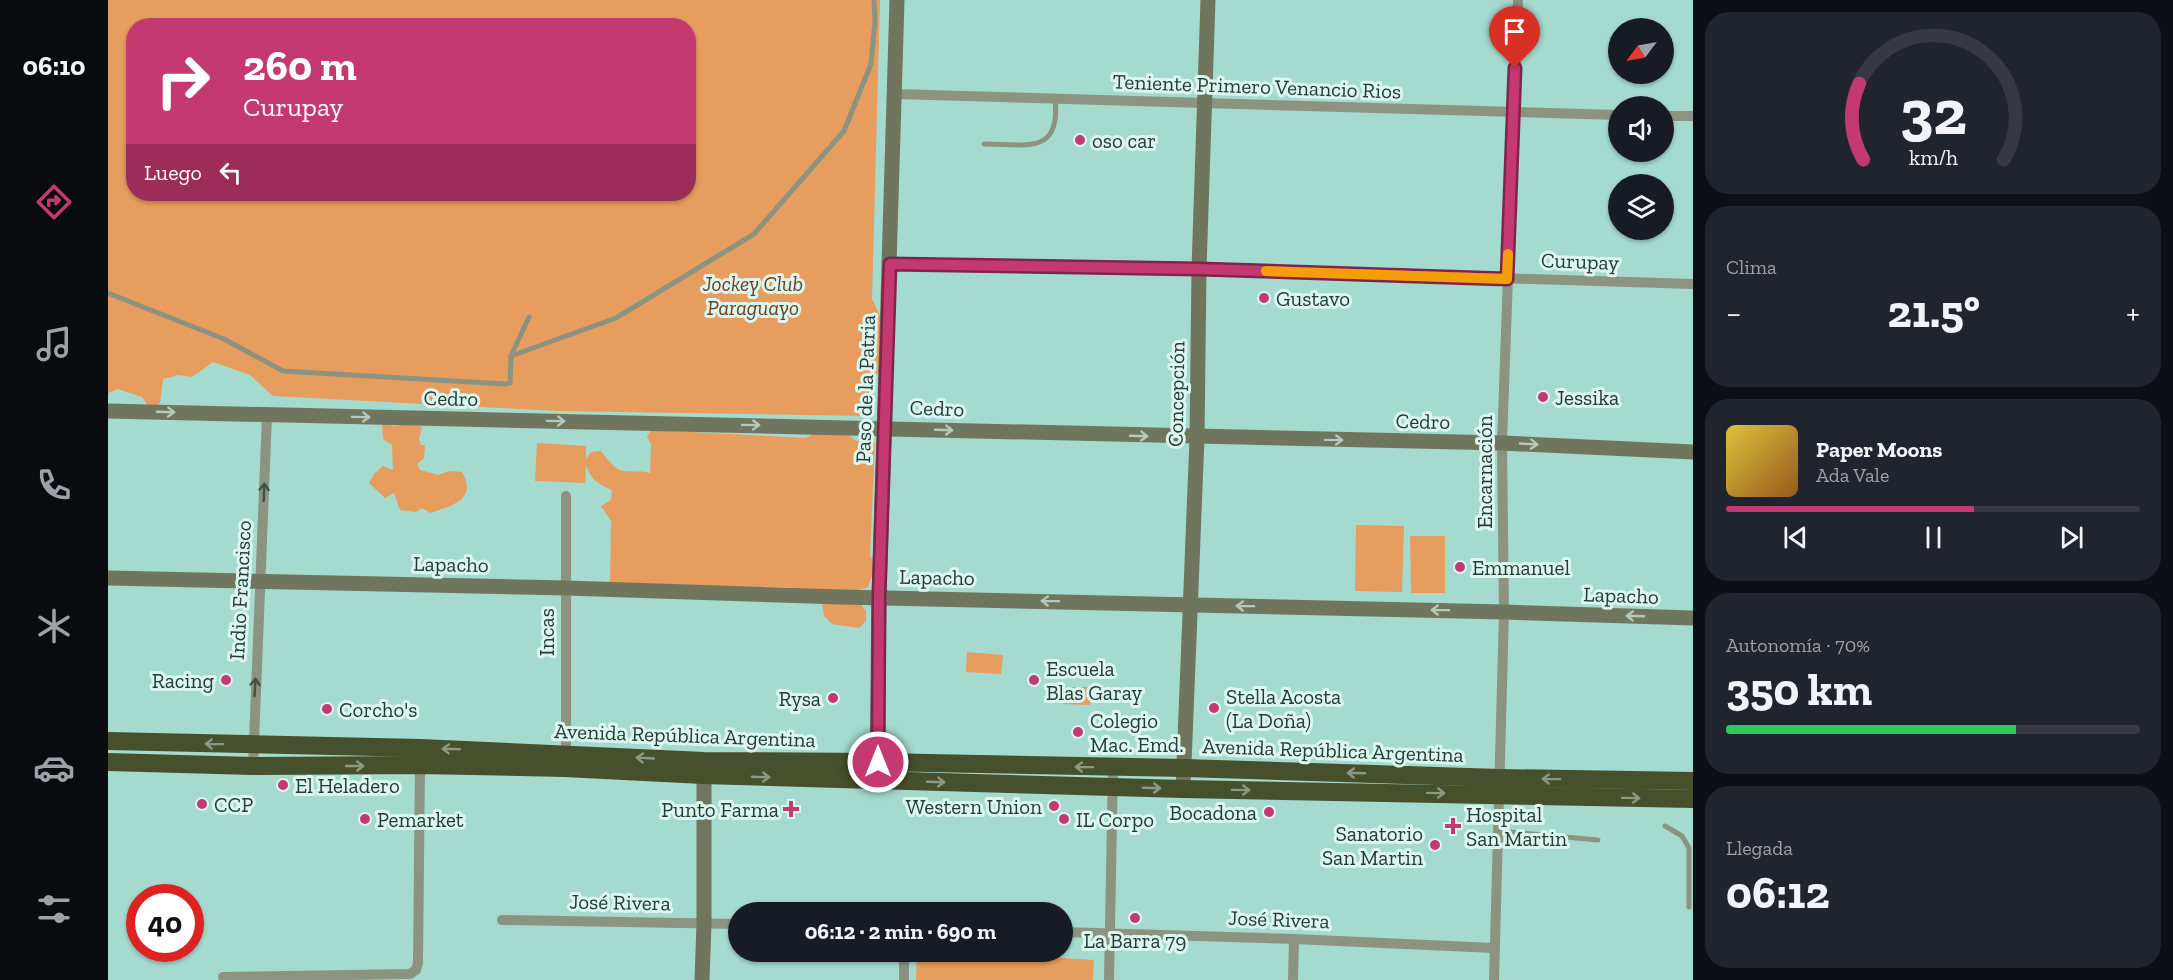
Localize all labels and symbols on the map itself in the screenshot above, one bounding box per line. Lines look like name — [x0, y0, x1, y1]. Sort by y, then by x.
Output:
pin — [1489, 6, 1540, 68]
north arrow — [1608, 18, 1674, 84]
street label: Teniente Primero Venancio Rios — [1112, 68, 1402, 104]
place label: oso car — [1092, 128, 1156, 153]
marker: oso car — [1073, 133, 1087, 147]
street label: Curupay — [1541, 247, 1620, 275]
park label: Jockey Club Paraguayo — [702, 271, 803, 320]
place label: Gustavo — [1276, 286, 1350, 311]
marker: Gustavo — [1257, 291, 1271, 305]
street label: Paso de la Patria — [850, 315, 880, 463]
street label: Concepción — [1163, 341, 1189, 447]
street label: Cedro — [424, 385, 478, 411]
place label: Jessika — [1555, 385, 1619, 410]
marker: Jessika — [1536, 390, 1550, 404]
street label: Cedro — [909, 395, 965, 421]
one-way arrow — [156, 407, 176, 418]
street label: Cedro — [1396, 408, 1450, 434]
one-way arrow — [351, 411, 371, 423]
one-way arrow — [546, 415, 566, 427]
street label: Encarnación — [1472, 415, 1497, 529]
one-way arrow — [741, 419, 761, 431]
one-way arrow — [933, 424, 953, 435]
one-way arrow — [1128, 430, 1148, 441]
one-way arrow — [1323, 434, 1343, 446]
one-way arrow — [1518, 439, 1538, 450]
one-way arrow — [258, 483, 270, 503]
street label: Indio Francisco — [224, 520, 256, 660]
street label: Lapacho — [413, 551, 489, 577]
place label: Emmanuel — [1472, 555, 1570, 580]
marker: Emmanuel — [1453, 560, 1467, 574]
street label: Lapacho — [899, 564, 975, 590]
street label: Lapacho — [1583, 581, 1659, 609]
one-way arrow — [1040, 595, 1060, 607]
one-way arrow — [1235, 600, 1255, 612]
one-way arrow — [1430, 605, 1450, 616]
street label: Incas — [534, 608, 559, 656]
one-way arrow — [1625, 611, 1645, 622]
place label: Escuela Blas Garay — [1046, 656, 1142, 705]
place label: Racing — [152, 668, 214, 693]
marker: Racing — [219, 673, 233, 687]
marker: Escuela Blas Garay — [1027, 673, 1041, 687]
one-way arrow — [250, 677, 261, 697]
place label: Stella Acosta (La Doña) — [1226, 684, 1341, 733]
place label: Rysa — [779, 686, 821, 711]
marker: Rysa — [826, 691, 840, 705]
place label: Corcho's — [339, 697, 417, 722]
marker: Stella Acosta (La Doña) — [1207, 701, 1221, 715]
marker: Corcho's — [320, 702, 334, 716]
place label: Colegio Mac. Emd. — [1090, 708, 1184, 757]
street label: Avenida República Argentina — [554, 718, 816, 752]
marker: Colegio Mac. Emd. — [1071, 725, 1085, 739]
position arrow — [846, 730, 910, 794]
street label: Avenida República Argentina — [1202, 733, 1464, 767]
one-way arrow — [204, 738, 224, 749]
one-way arrow — [441, 744, 461, 755]
one-way arrow — [636, 752, 656, 763]
one-way arrow — [345, 760, 365, 772]
one-way arrow — [1075, 761, 1095, 772]
one-way arrow — [1346, 768, 1366, 779]
one-way arrow — [751, 771, 771, 782]
place label: El Heladero — [295, 773, 400, 798]
one-way arrow — [1541, 773, 1561, 785]
one-way arrow — [925, 776, 945, 787]
marker: El Heladero — [276, 778, 290, 792]
one-way arrow — [1141, 782, 1161, 793]
one-way arrow — [1231, 784, 1251, 796]
one-way arrow — [1426, 787, 1446, 799]
place label: CCP — [214, 792, 253, 817]
one-way arrow — [1621, 792, 1641, 804]
place label: Western Union — [906, 794, 1042, 819]
marker: CCP — [195, 797, 209, 811]
place label: Punto Farma — [661, 797, 779, 822]
marker: Western Union — [1047, 799, 1061, 813]
place label: Bocadona — [1169, 800, 1257, 825]
marker: Punto Farma — [784, 802, 798, 816]
place label: Hospital San Martin — [1466, 802, 1567, 851]
marker: Bocadona — [1262, 805, 1276, 819]
place label: Pemarket — [377, 807, 464, 832]
place label: IL Corpo — [1076, 807, 1154, 832]
marker: Pemarket — [358, 812, 372, 826]
marker: IL Corpo — [1057, 812, 1071, 826]
marker: Hospital San Martin — [1444, 817, 1462, 835]
place label: Sanatorio San Martin — [1322, 821, 1423, 870]
marker: Sanatorio San Martin — [1428, 838, 1442, 852]
speed limit sign: 40 — [126, 884, 204, 962]
street label: José Rivera — [569, 889, 671, 915]
street label: José Rivera — [1228, 905, 1330, 933]
marker: La Barra 79 — [1128, 911, 1142, 925]
place label: La Barra 79 — [1084, 928, 1186, 953]

